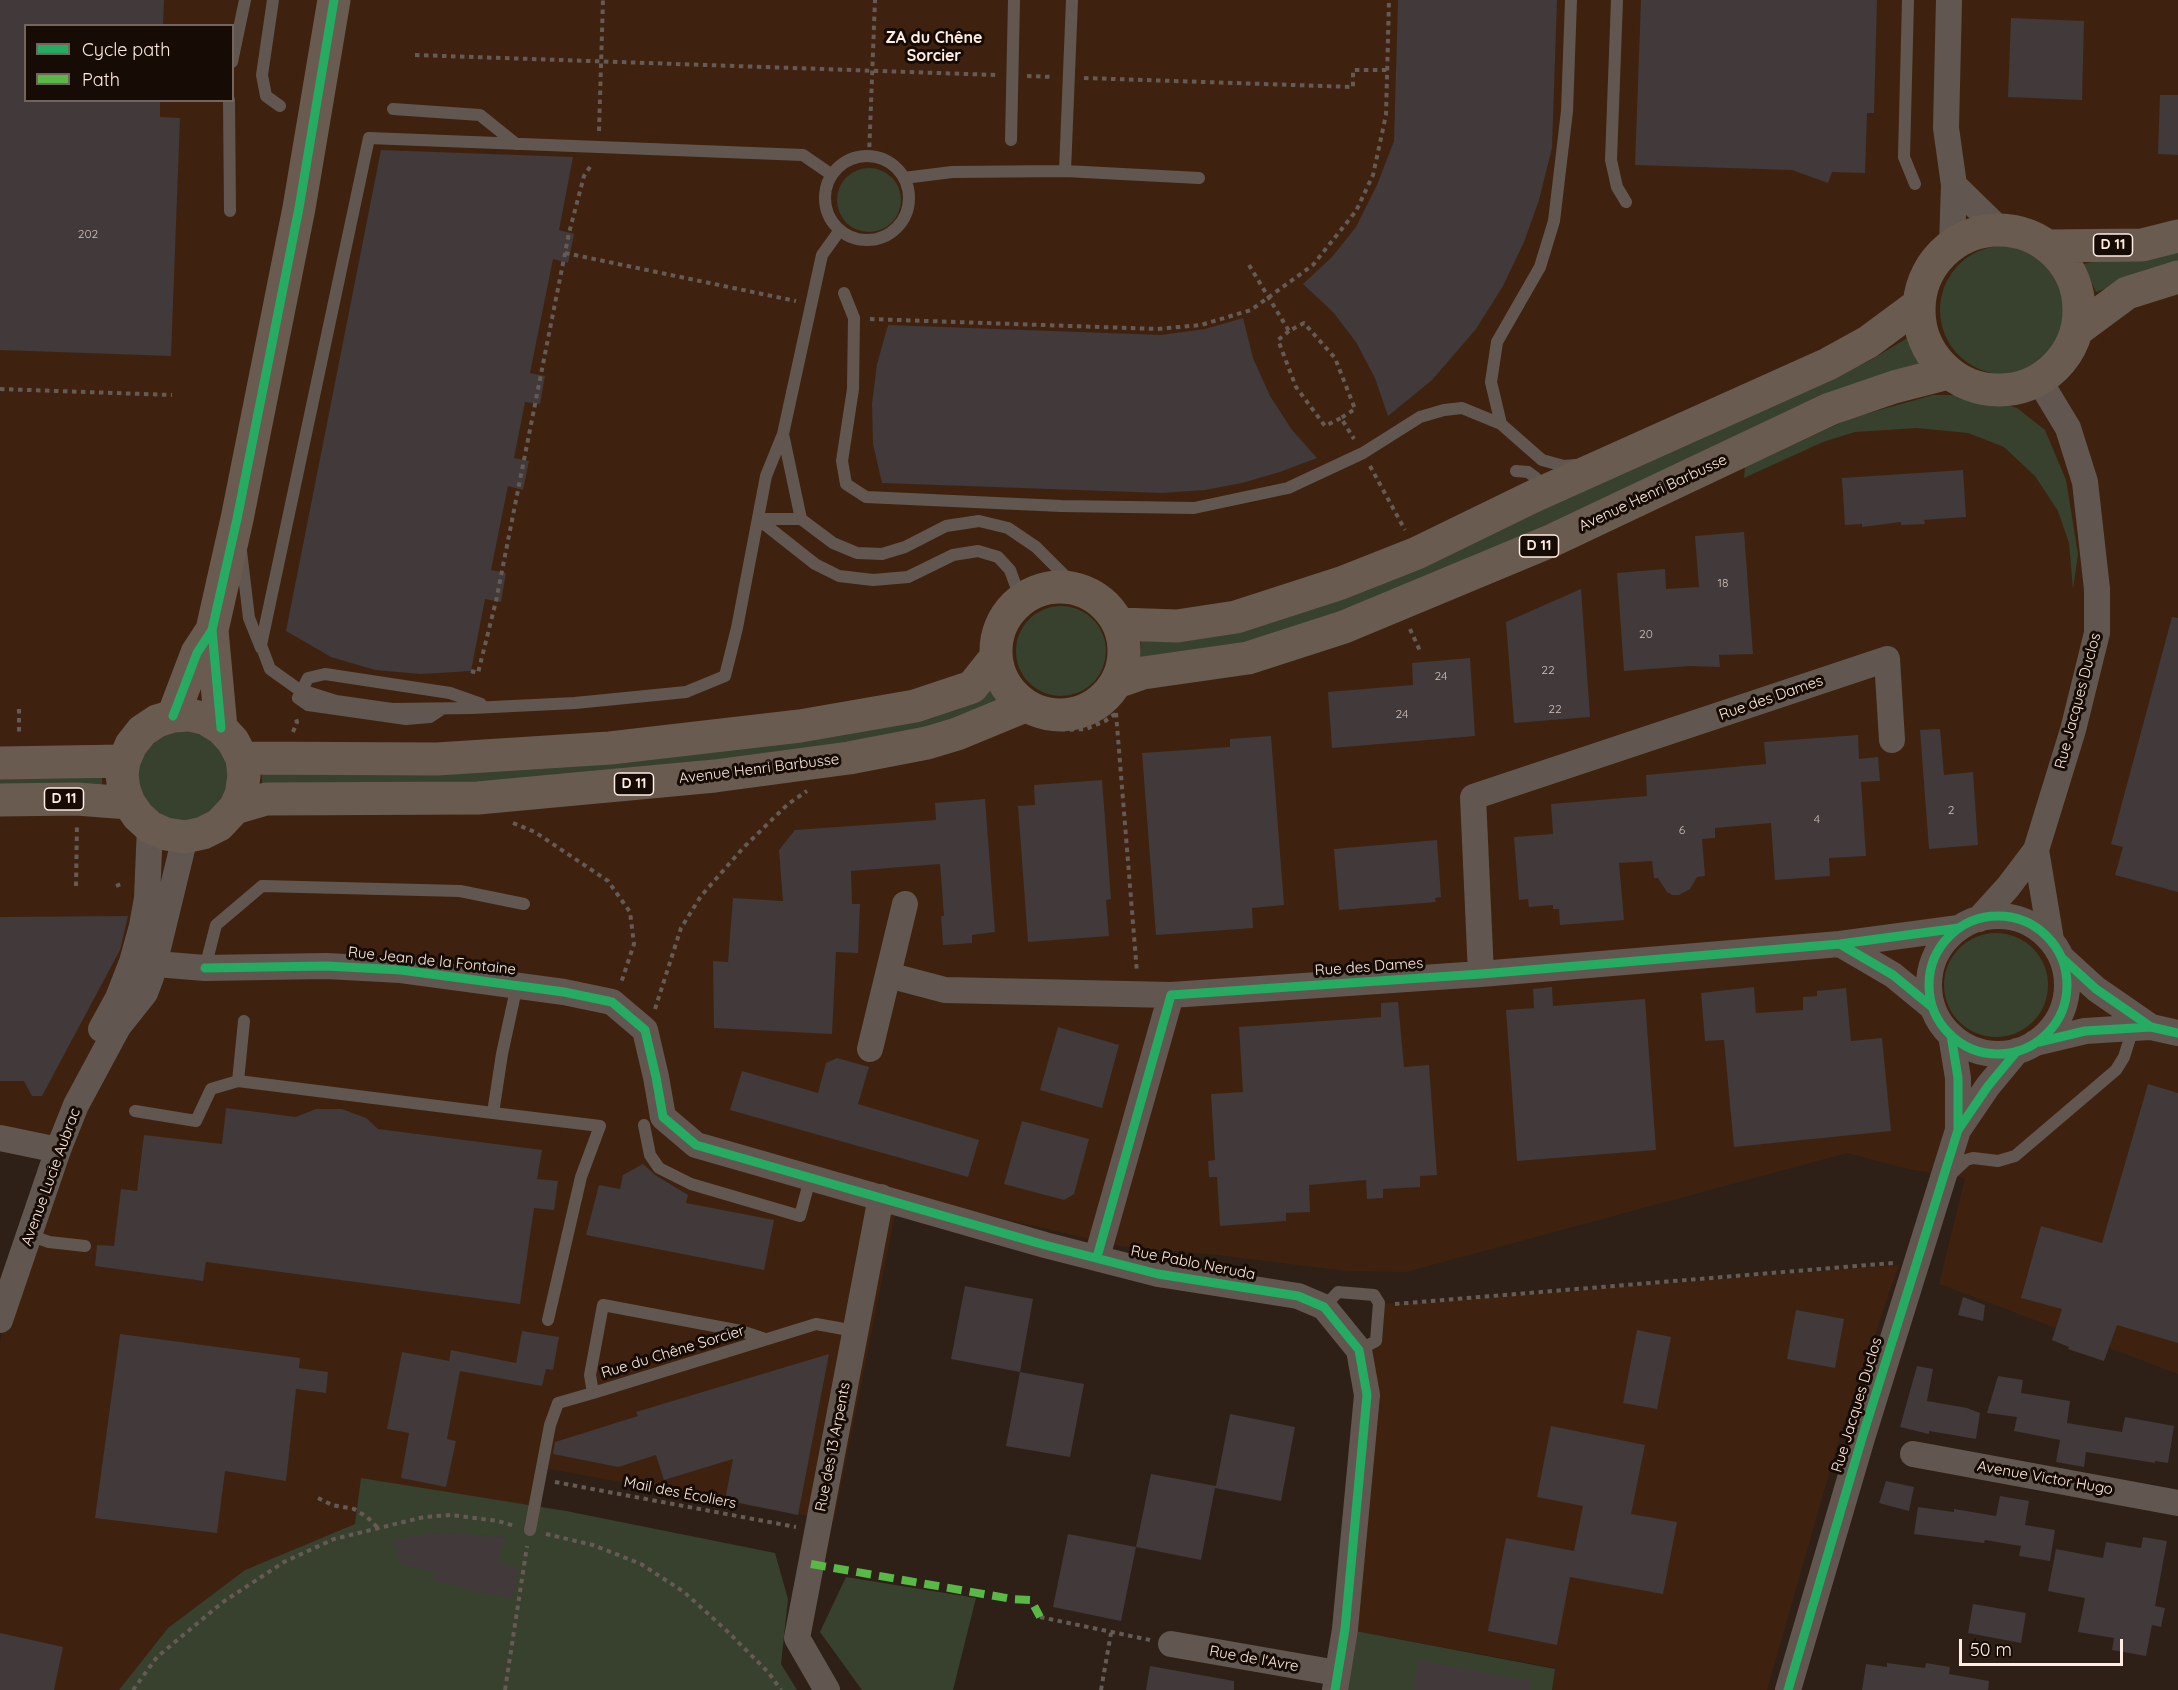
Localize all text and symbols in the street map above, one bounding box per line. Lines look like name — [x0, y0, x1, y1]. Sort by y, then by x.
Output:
legend — [24, 24, 234, 102]
district label: ZA du Chêne Sorcier — [885, 28, 983, 66]
text: Cycle path — [82, 38, 170, 61]
text: Path — [82, 68, 120, 91]
house number: 202 — [78, 227, 98, 241]
road number: D 11 — [2094, 234, 2132, 256]
street label: Avenue Henri Barbusse — [1576, 451, 1730, 535]
road number: D 11 — [1520, 535, 1558, 557]
house number: 18 — [1718, 576, 1728, 590]
house number: 20 — [1639, 627, 1653, 641]
street label: Rue Jacques Duclos — [2051, 631, 2105, 771]
house number: 22 — [1541, 663, 1555, 677]
house number: 24 — [1435, 669, 1447, 683]
street label: Rue des Dames — [1717, 672, 1825, 724]
house number: 22 — [1548, 702, 1562, 716]
house number: 24 — [1396, 707, 1408, 721]
street label: Avenue Henri Barbusse — [678, 750, 840, 788]
road number: D 11 — [614, 773, 654, 795]
road number: D 11 — [44, 788, 84, 810]
house number: 2 — [1948, 803, 1954, 817]
house number: 4 — [1814, 812, 1820, 826]
house number: 6 — [1679, 823, 1685, 837]
street label: Rue Jean de la Fontaine — [347, 943, 517, 979]
street label: Rue des Dames — [1314, 954, 1424, 980]
street label: Avenue Lucie Aubrac — [18, 1106, 84, 1248]
street label: Rue Pablo Neruda — [1129, 1242, 1257, 1284]
street label: Rue du Chêne Sorcier — [599, 1322, 747, 1382]
street label: Rue Jacques Duclos — [1828, 1335, 1886, 1475]
street label: Rue des 13 Arpents — [812, 1381, 854, 1513]
street label: Avenue Victor Hugo — [1976, 1457, 2114, 1499]
street label: Mail des Écoliers — [622, 1473, 738, 1513]
scale bar — [1962, 1627, 2126, 1665]
text: 50 m — [1970, 1638, 2012, 1661]
street label: Rue de l'Avre — [1208, 1642, 1300, 1676]

